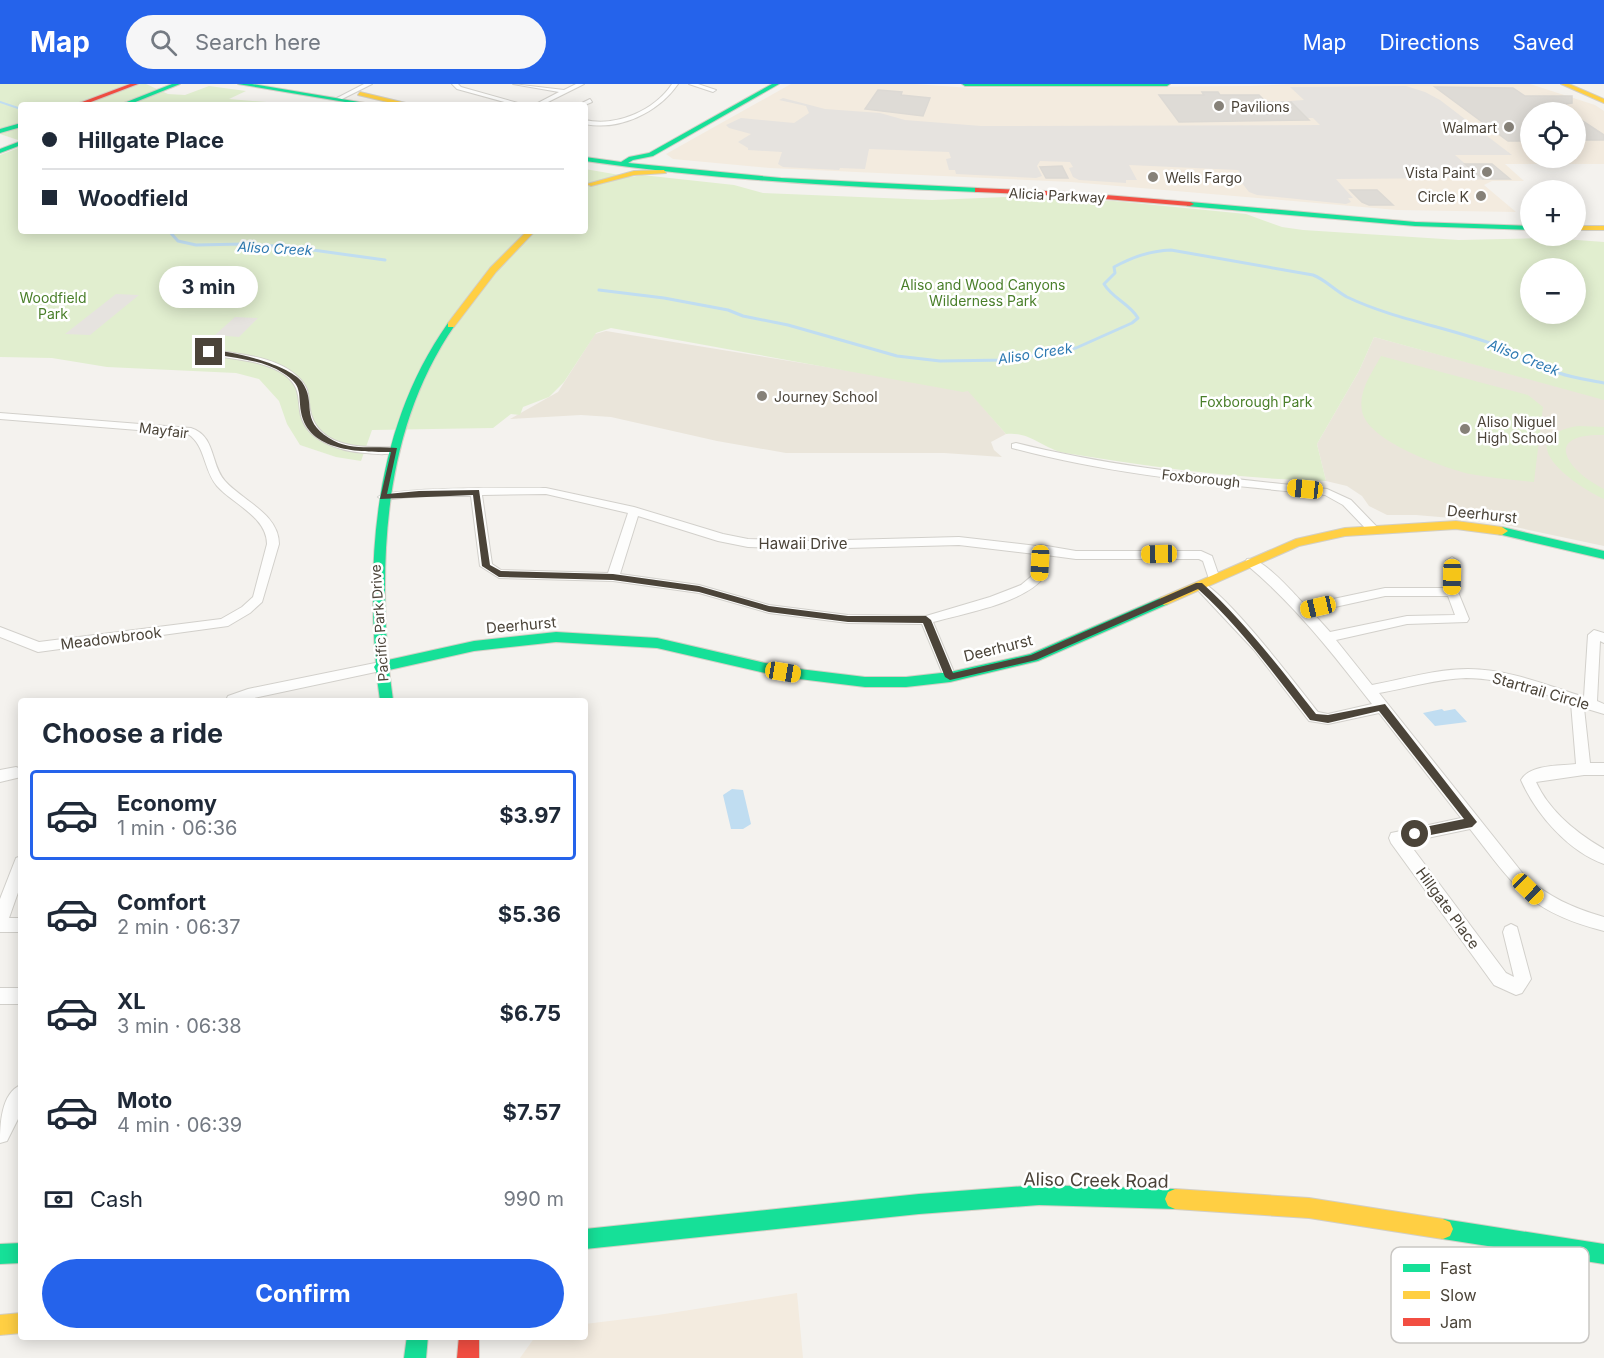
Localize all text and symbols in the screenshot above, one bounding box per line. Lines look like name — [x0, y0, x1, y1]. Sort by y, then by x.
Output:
search box — [126, 15, 546, 69]
text: Map — [30, 25, 90, 59]
icon: search — [147, 26, 180, 59]
text: Search here — [195, 29, 321, 55]
text: Map — [1303, 30, 1346, 55]
text: Directions — [1379, 30, 1480, 55]
text: Saved — [1513, 30, 1574, 55]
place label: Pavilions — [1231, 98, 1290, 115]
marker: Pavilions — [1212, 99, 1226, 113]
map controls — [1520, 102, 1586, 324]
button: locate — [1520, 102, 1586, 168]
place label: Walmart — [1442, 119, 1497, 136]
marker: Walmart — [1502, 120, 1516, 134]
text: Hillgate Place — [78, 127, 224, 153]
place label: Vista Paint — [1405, 164, 1475, 181]
marker: Vista Paint — [1480, 165, 1494, 179]
place label: Wells Fargo — [1165, 169, 1242, 186]
marker: Wells Fargo — [1146, 170, 1160, 184]
button: + — [1520, 180, 1586, 246]
street label: Alicia Parkway — [1008, 184, 1106, 206]
text: Woodfield — [78, 185, 188, 211]
place label: Circle K — [1417, 188, 1470, 205]
marker: Circle K — [1474, 189, 1488, 203]
water label: Aliso Creek — [236, 237, 313, 258]
button: − — [1520, 258, 1586, 324]
callout: 3 min — [160, 265, 258, 307]
text: 3 min — [182, 275, 235, 299]
park label: Aliso and Wood Canyons Wilderness Park — [901, 276, 1066, 309]
park label: Woodfield Park — [19, 289, 87, 322]
water label: Aliso Creek — [1485, 335, 1562, 379]
route end — [195, 338, 222, 365]
water label: Aliso Creek — [996, 339, 1074, 367]
place label: Journey School — [774, 388, 878, 405]
marker: Journey School — [755, 389, 769, 403]
park label: Foxborough Park — [1200, 393, 1313, 410]
place label: Aliso Niguel High School — [1477, 413, 1557, 446]
street label: Mayfair — [138, 419, 190, 441]
marker: Aliso Niguel High School — [1458, 422, 1472, 436]
street label: Foxborough — [1161, 465, 1241, 491]
car — [1286, 478, 1324, 500]
street label: Deerhurst — [1446, 501, 1518, 527]
street label: Hawaii Drive — [759, 534, 847, 553]
car — [1030, 545, 1050, 581]
car — [1141, 545, 1177, 563]
car — [1443, 559, 1461, 595]
street label: Pacific Park Drive — [366, 564, 392, 682]
car — [1298, 594, 1338, 620]
street label: Deerhurst — [485, 612, 557, 638]
street label: Meadowbrook — [59, 622, 163, 654]
street label: Deerhurst — [962, 630, 1035, 666]
car — [764, 660, 802, 684]
street label: Startrail Circle — [1490, 668, 1592, 714]
text: Choose a ride — [42, 717, 223, 750]
icon: car — [45, 788, 99, 842]
text: Economy — [117, 790, 217, 816]
text: $3.97 — [499, 802, 561, 828]
text: 1 min · 06:36 — [117, 816, 238, 840]
route start — [1401, 820, 1428, 847]
street label: Hillgate Place — [1412, 863, 1484, 953]
car — [1509, 870, 1547, 908]
icon: car — [45, 887, 99, 941]
text: Comfort — [117, 889, 206, 915]
text: $5.36 — [498, 901, 561, 927]
text: 2 min · 06:37 — [117, 915, 240, 939]
icon: car — [45, 986, 99, 1040]
text: XL — [117, 988, 146, 1014]
text: $6.75 — [500, 1000, 561, 1026]
text: 3 min · 06:38 — [117, 1014, 242, 1038]
icon: car — [45, 1085, 99, 1139]
text: Moto — [117, 1087, 172, 1113]
text: $7.57 — [502, 1099, 561, 1125]
text: 4 min · 06:39 — [117, 1113, 242, 1137]
street label: Aliso Creek Road — [1023, 1168, 1169, 1192]
icon: cash — [42, 1183, 75, 1216]
text: Cash — [90, 1186, 143, 1212]
text: 990 m — [503, 1187, 564, 1211]
legend — [1391, 1247, 1589, 1343]
text: Fast — [1440, 1258, 1472, 1278]
button: Confirm — [42, 1259, 564, 1328]
text: Slow — [1440, 1285, 1477, 1305]
text: Jam — [1440, 1312, 1472, 1332]

